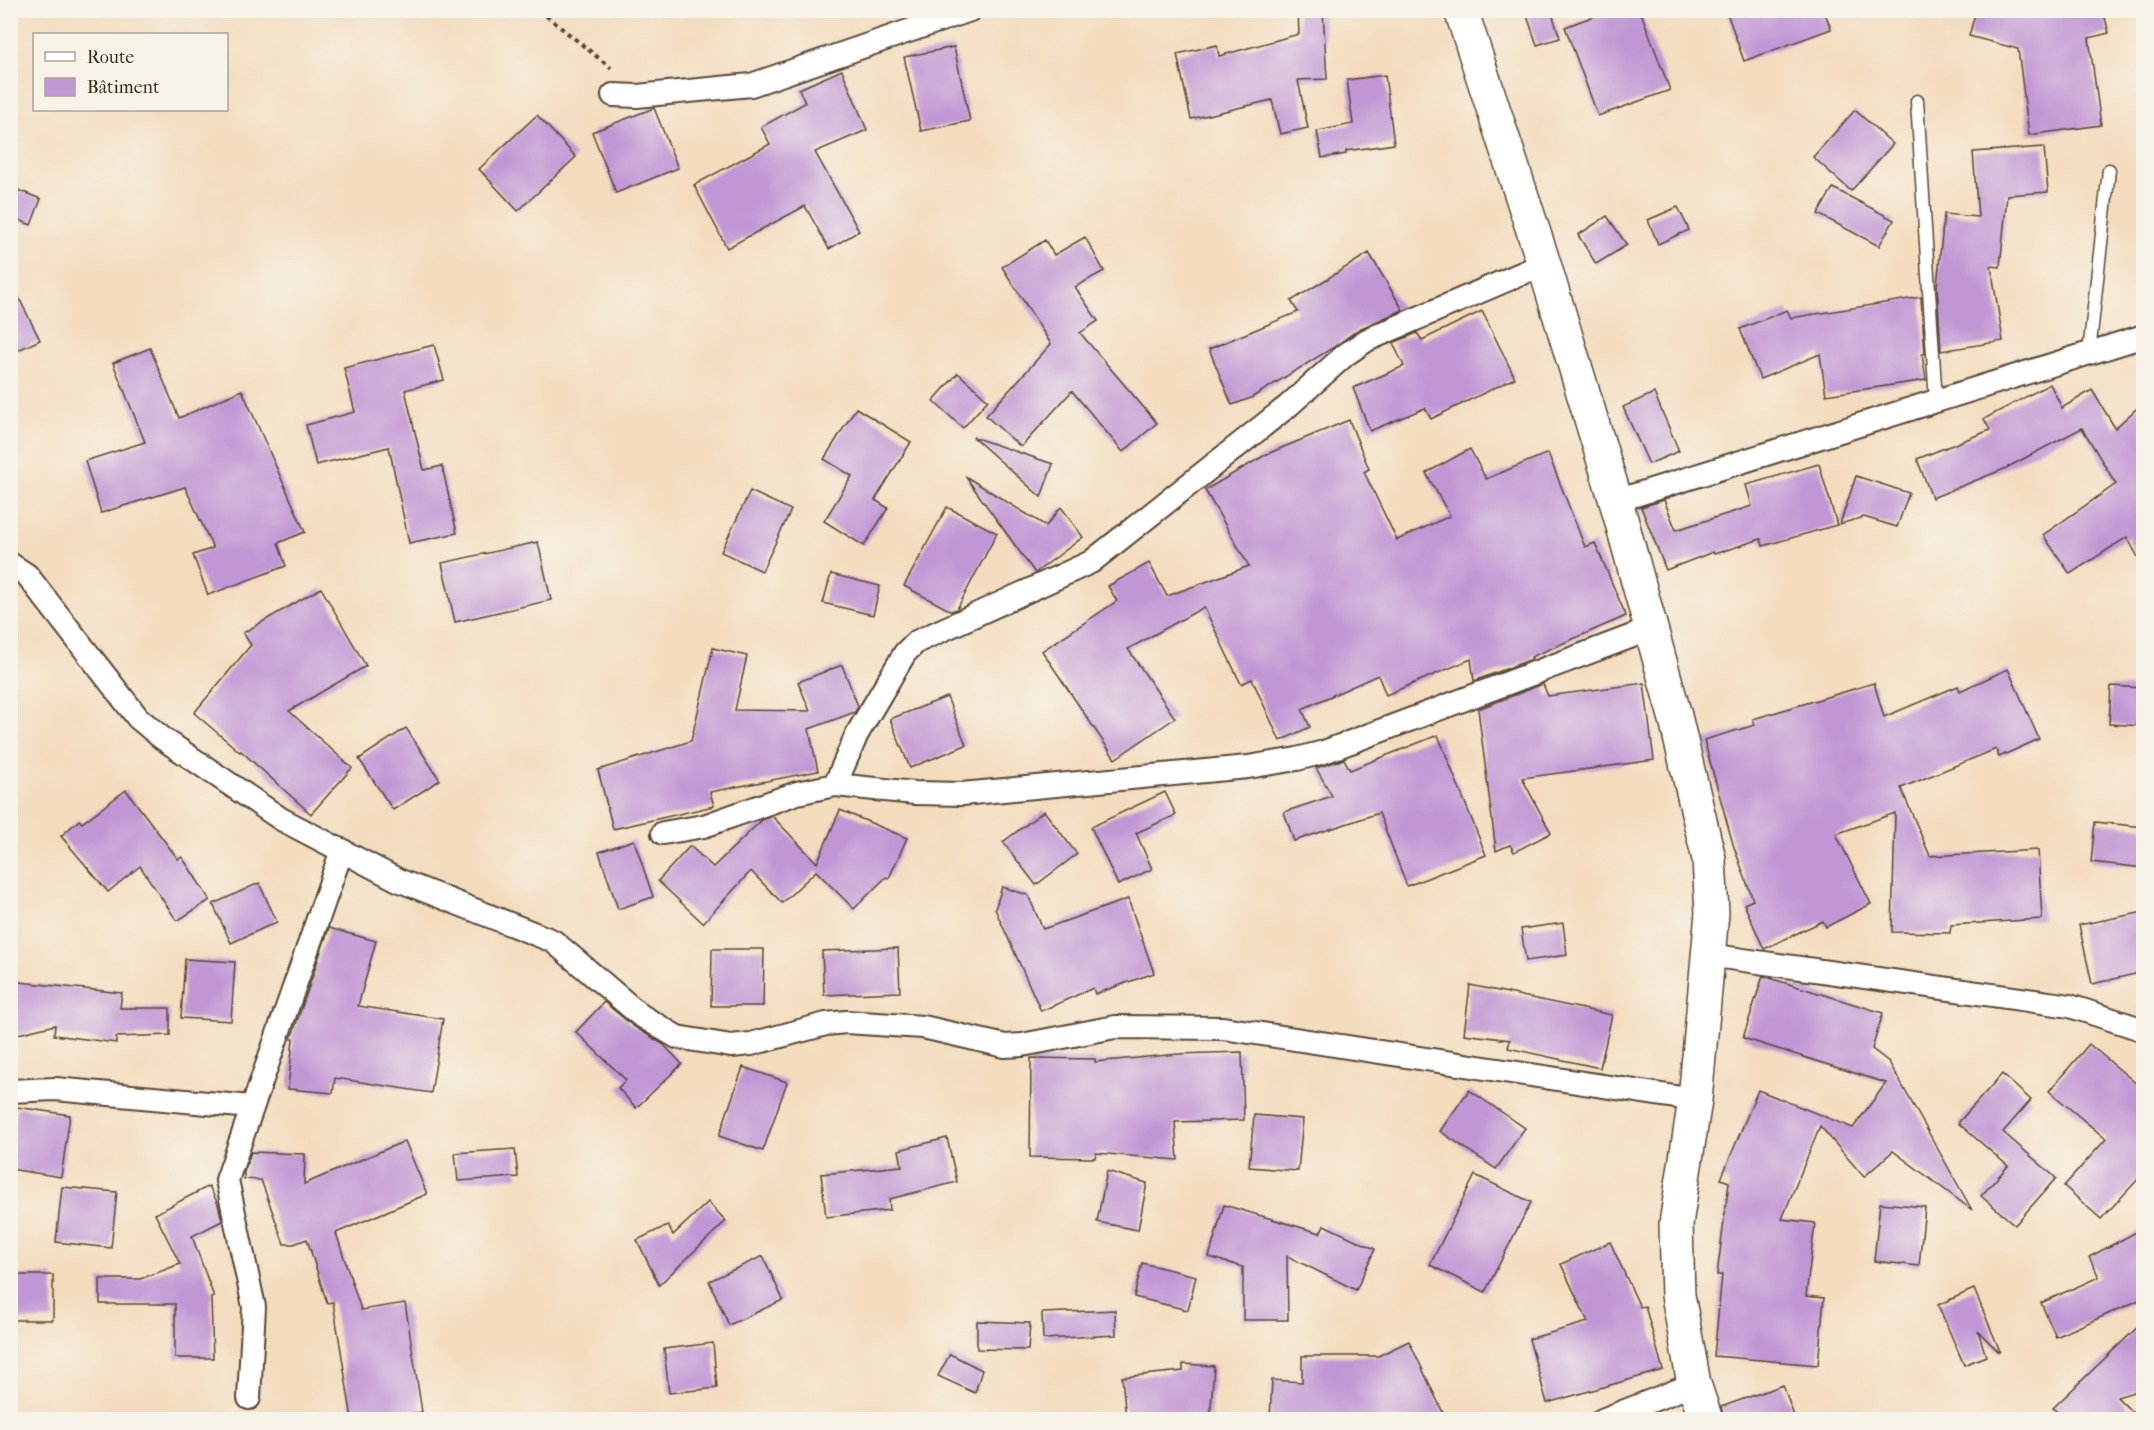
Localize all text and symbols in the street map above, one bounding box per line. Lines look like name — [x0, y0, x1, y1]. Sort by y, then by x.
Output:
legend — [33, 33, 228, 111]
text: Route — [87, 47, 134, 68]
text: Bâtiment — [87, 77, 160, 98]

